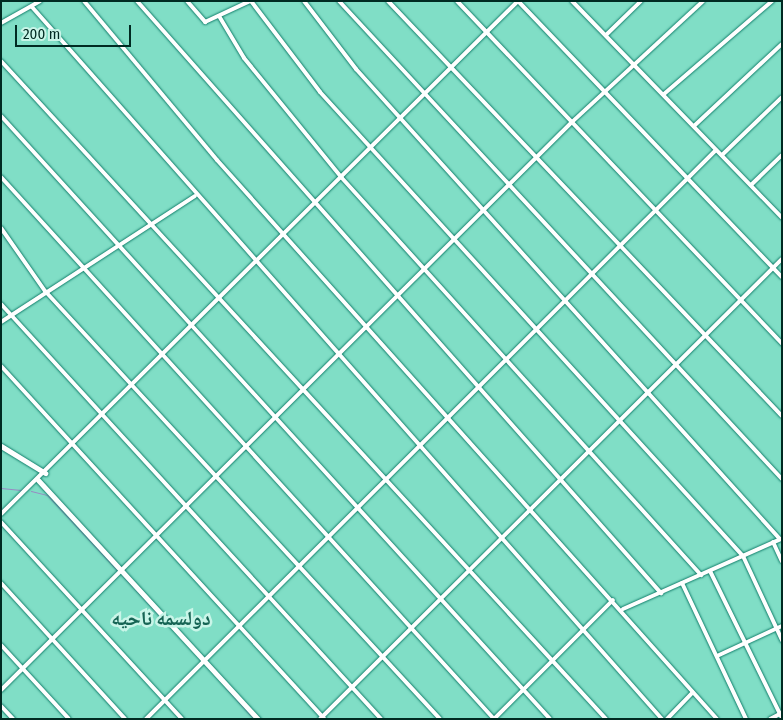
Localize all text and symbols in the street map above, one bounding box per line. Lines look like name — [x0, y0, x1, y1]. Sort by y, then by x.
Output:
scale bar — [18, 15, 134, 47]
text: 200 m — [23, 25, 60, 43]
district label: دولسمه ناحیه — [111, 606, 211, 630]

